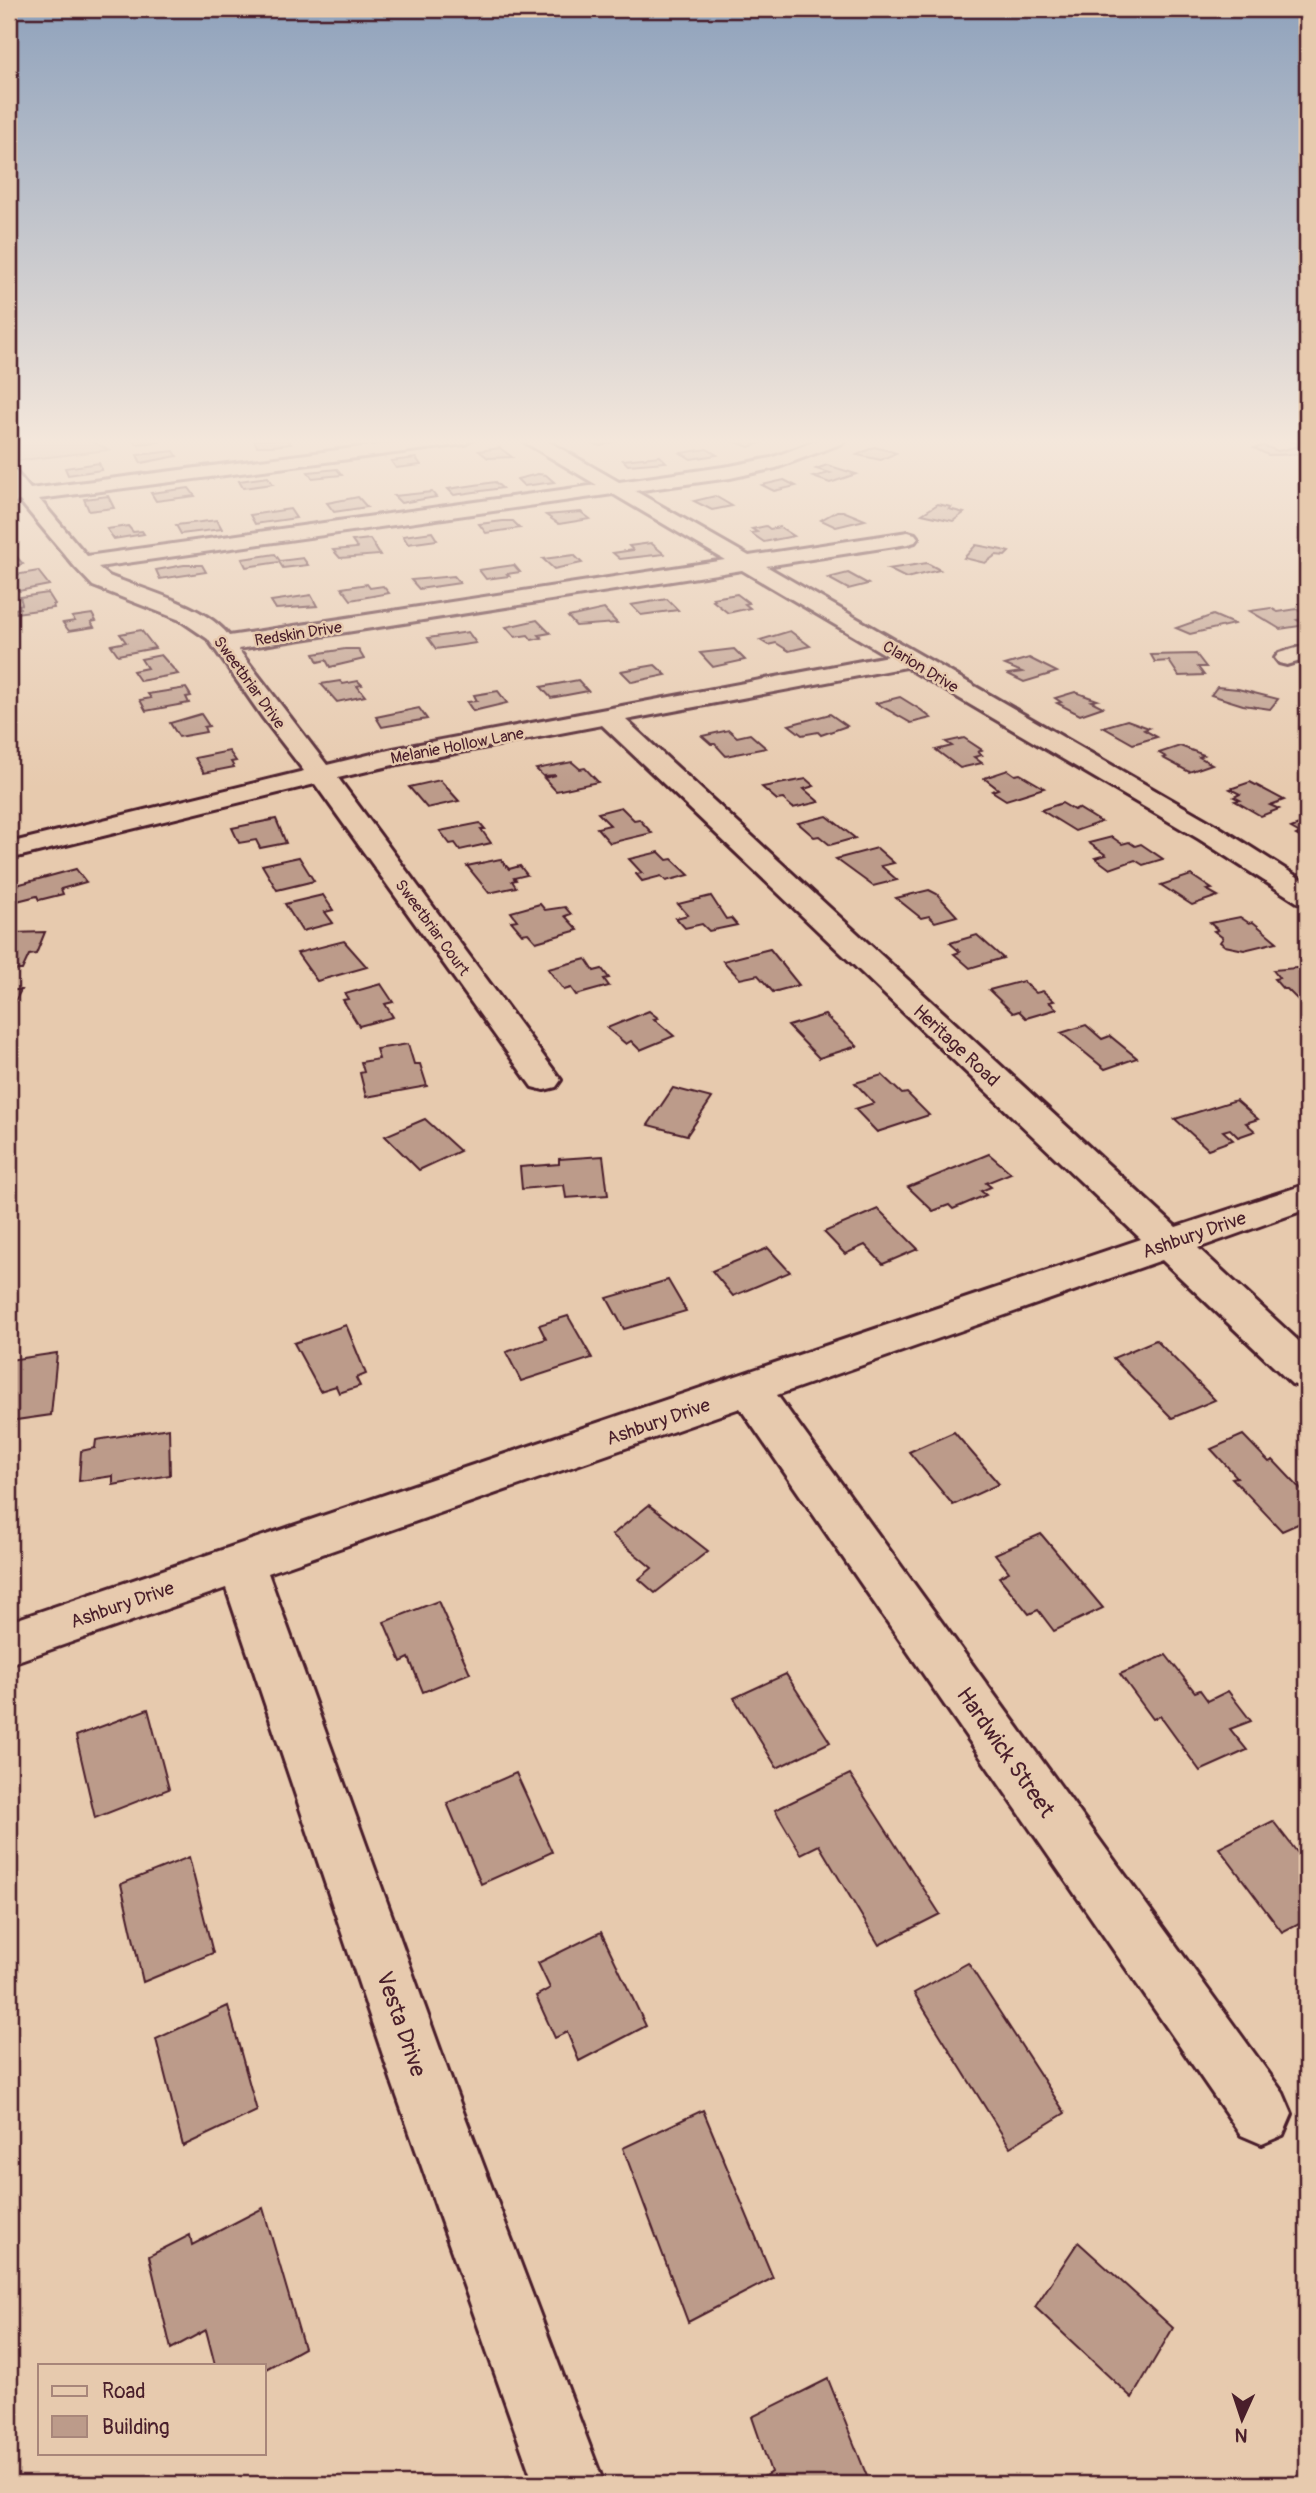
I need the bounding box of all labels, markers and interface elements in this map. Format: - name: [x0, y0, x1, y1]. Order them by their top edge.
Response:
- street label: Redskin Drive: [253, 617, 343, 651]
- street label: Sweetbriar Drive: [209, 632, 290, 733]
- street label: Clarion Drive: [879, 636, 962, 697]
- street label: Melanie Hollow Lane: [389, 723, 526, 769]
- street label: Sweetbriar Court: [391, 876, 474, 980]
- street label: Heritage Road: [908, 1000, 1005, 1092]
- street label: Ashbury Drive: [1139, 1206, 1250, 1264]
- street label: Ashbury Drive: [603, 1393, 714, 1451]
- street label: Ashbury Drive: [67, 1576, 178, 1634]
- street label: Hardwick Street: [950, 1681, 1062, 1824]
- street label: Vesta Drive: [370, 1968, 433, 2081]
- legend: [38, 2364, 266, 2454]
- text: Road: [102, 2378, 146, 2405]
- north arrow: [1208, 2384, 1278, 2454]
- text: Building: [102, 2414, 169, 2441]
- text: N: [1234, 2423, 1248, 2447]

